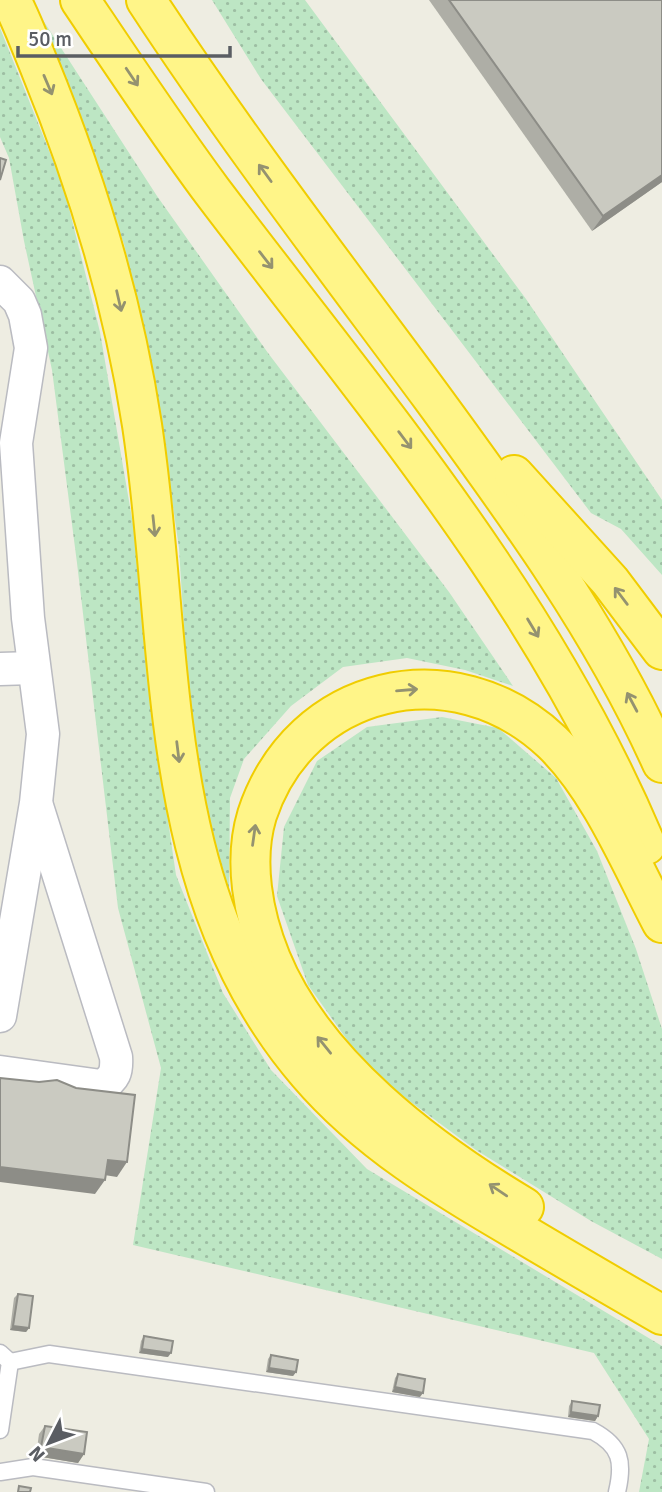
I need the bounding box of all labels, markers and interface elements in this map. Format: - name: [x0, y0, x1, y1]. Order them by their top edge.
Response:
- scale bar: [18, 14, 229, 58]
- text: 50 m: [28, 26, 72, 52]
- one-way arrow: [124, 67, 139, 86]
- one-way arrow: [42, 74, 55, 96]
- one-way arrow: [258, 164, 272, 183]
- one-way arrow: [258, 251, 273, 269]
- one-way arrow: [112, 289, 126, 312]
- one-way arrow: [398, 430, 413, 449]
- one-way arrow: [148, 514, 161, 536]
- one-way arrow: [613, 587, 628, 605]
- one-way arrow: [526, 618, 540, 638]
- one-way arrow: [395, 683, 418, 696]
- one-way arrow: [625, 692, 638, 713]
- one-way arrow: [171, 740, 184, 763]
- one-way arrow: [247, 824, 260, 847]
- one-way arrow: [316, 1036, 331, 1054]
- one-way arrow: [489, 1182, 508, 1197]
- north arrow: [14, 1408, 84, 1478]
- text: N: [24, 1441, 50, 1467]

